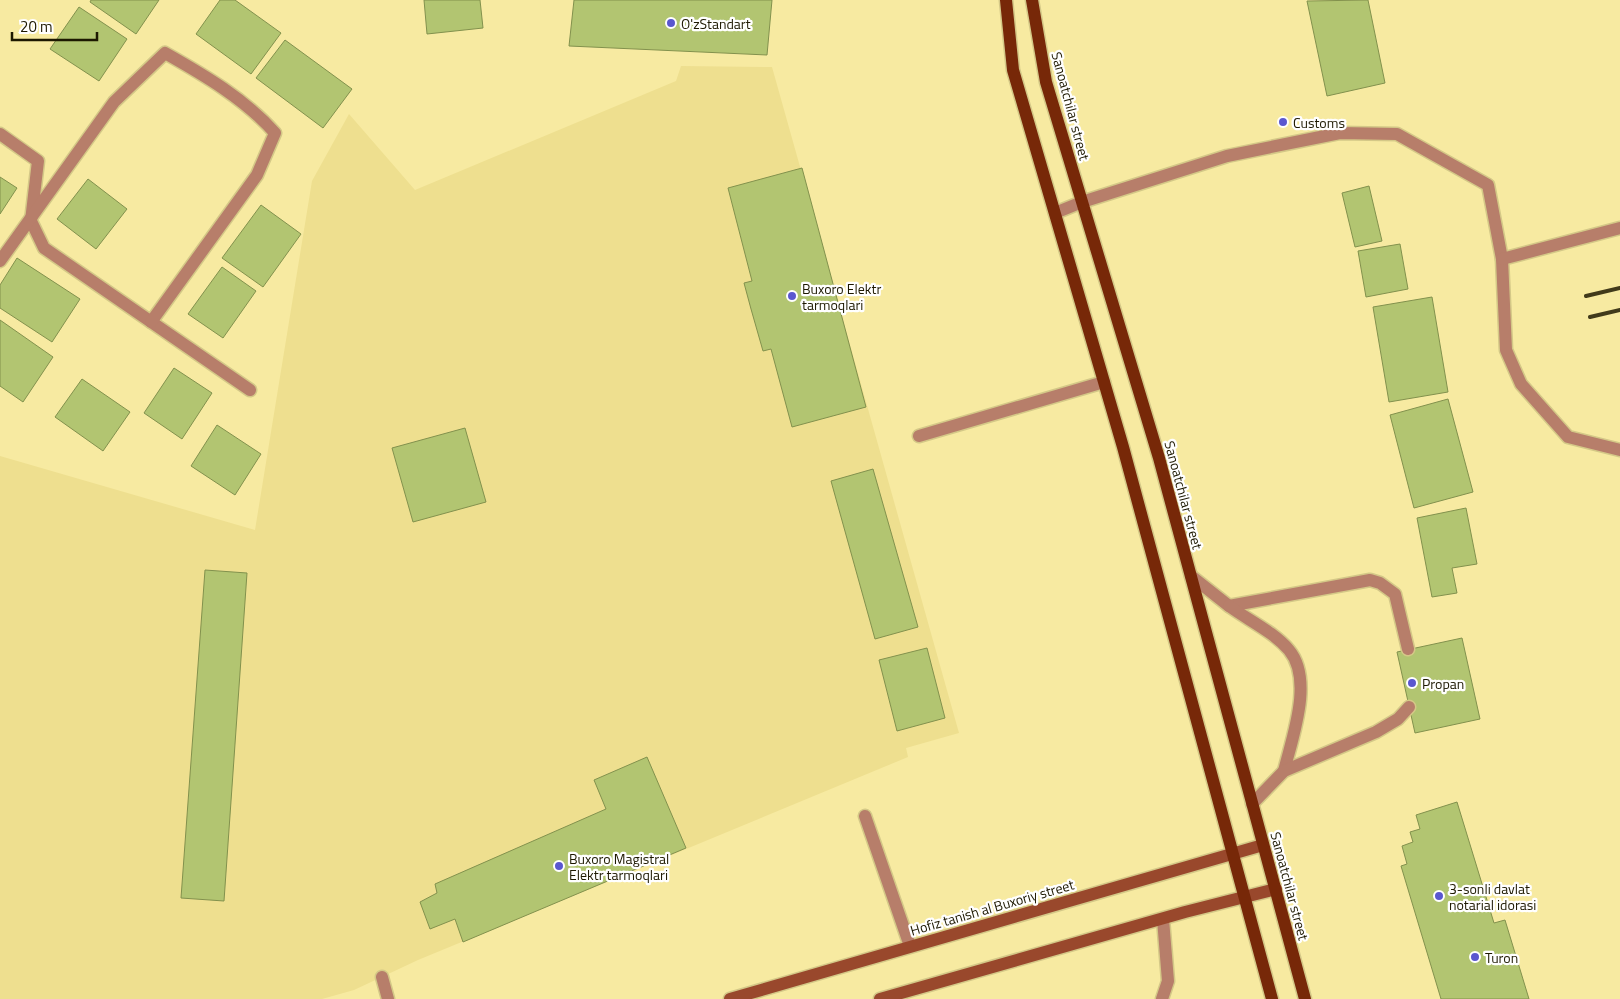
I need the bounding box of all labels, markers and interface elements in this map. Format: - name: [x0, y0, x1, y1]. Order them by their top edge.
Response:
- scale bar: [12, 10, 98, 42]
- place label: O'zStandart: [681, 13, 751, 34]
- text: 20 m: [20, 15, 53, 38]
- marker: O'zStandart: [665, 17, 677, 29]
- street label: Sanoatchilar street: [1046, 49, 1096, 163]
- place label: Customs: [1293, 112, 1345, 133]
- marker: Customs: [1277, 116, 1289, 128]
- place label: Buxoro Elektr tarmoqlari: [802, 278, 881, 315]
- marker: Buxoro Elektr tarmoqlari: [786, 290, 798, 302]
- street label: Sanoatchilar street: [1159, 438, 1209, 552]
- place label: Propan: [1422, 673, 1464, 694]
- marker: Propan: [1406, 677, 1418, 689]
- street label: Sanoatchilar street: [1265, 829, 1315, 943]
- place label: Buxoro Magistral Elektr tarmoqlari: [569, 848, 669, 885]
- marker: Buxoro Magistral Elektr tarmoqlari: [553, 860, 565, 872]
- street label: Hofiz tanish al Buxoriy street: [908, 874, 1076, 940]
- place label: 3-sonli davlat notarial idorasi: [1449, 878, 1536, 915]
- marker: 3-sonli davlat notarial idorasi: [1433, 890, 1445, 902]
- place label: Turon: [1485, 947, 1518, 968]
- marker: Turon: [1469, 951, 1481, 963]

